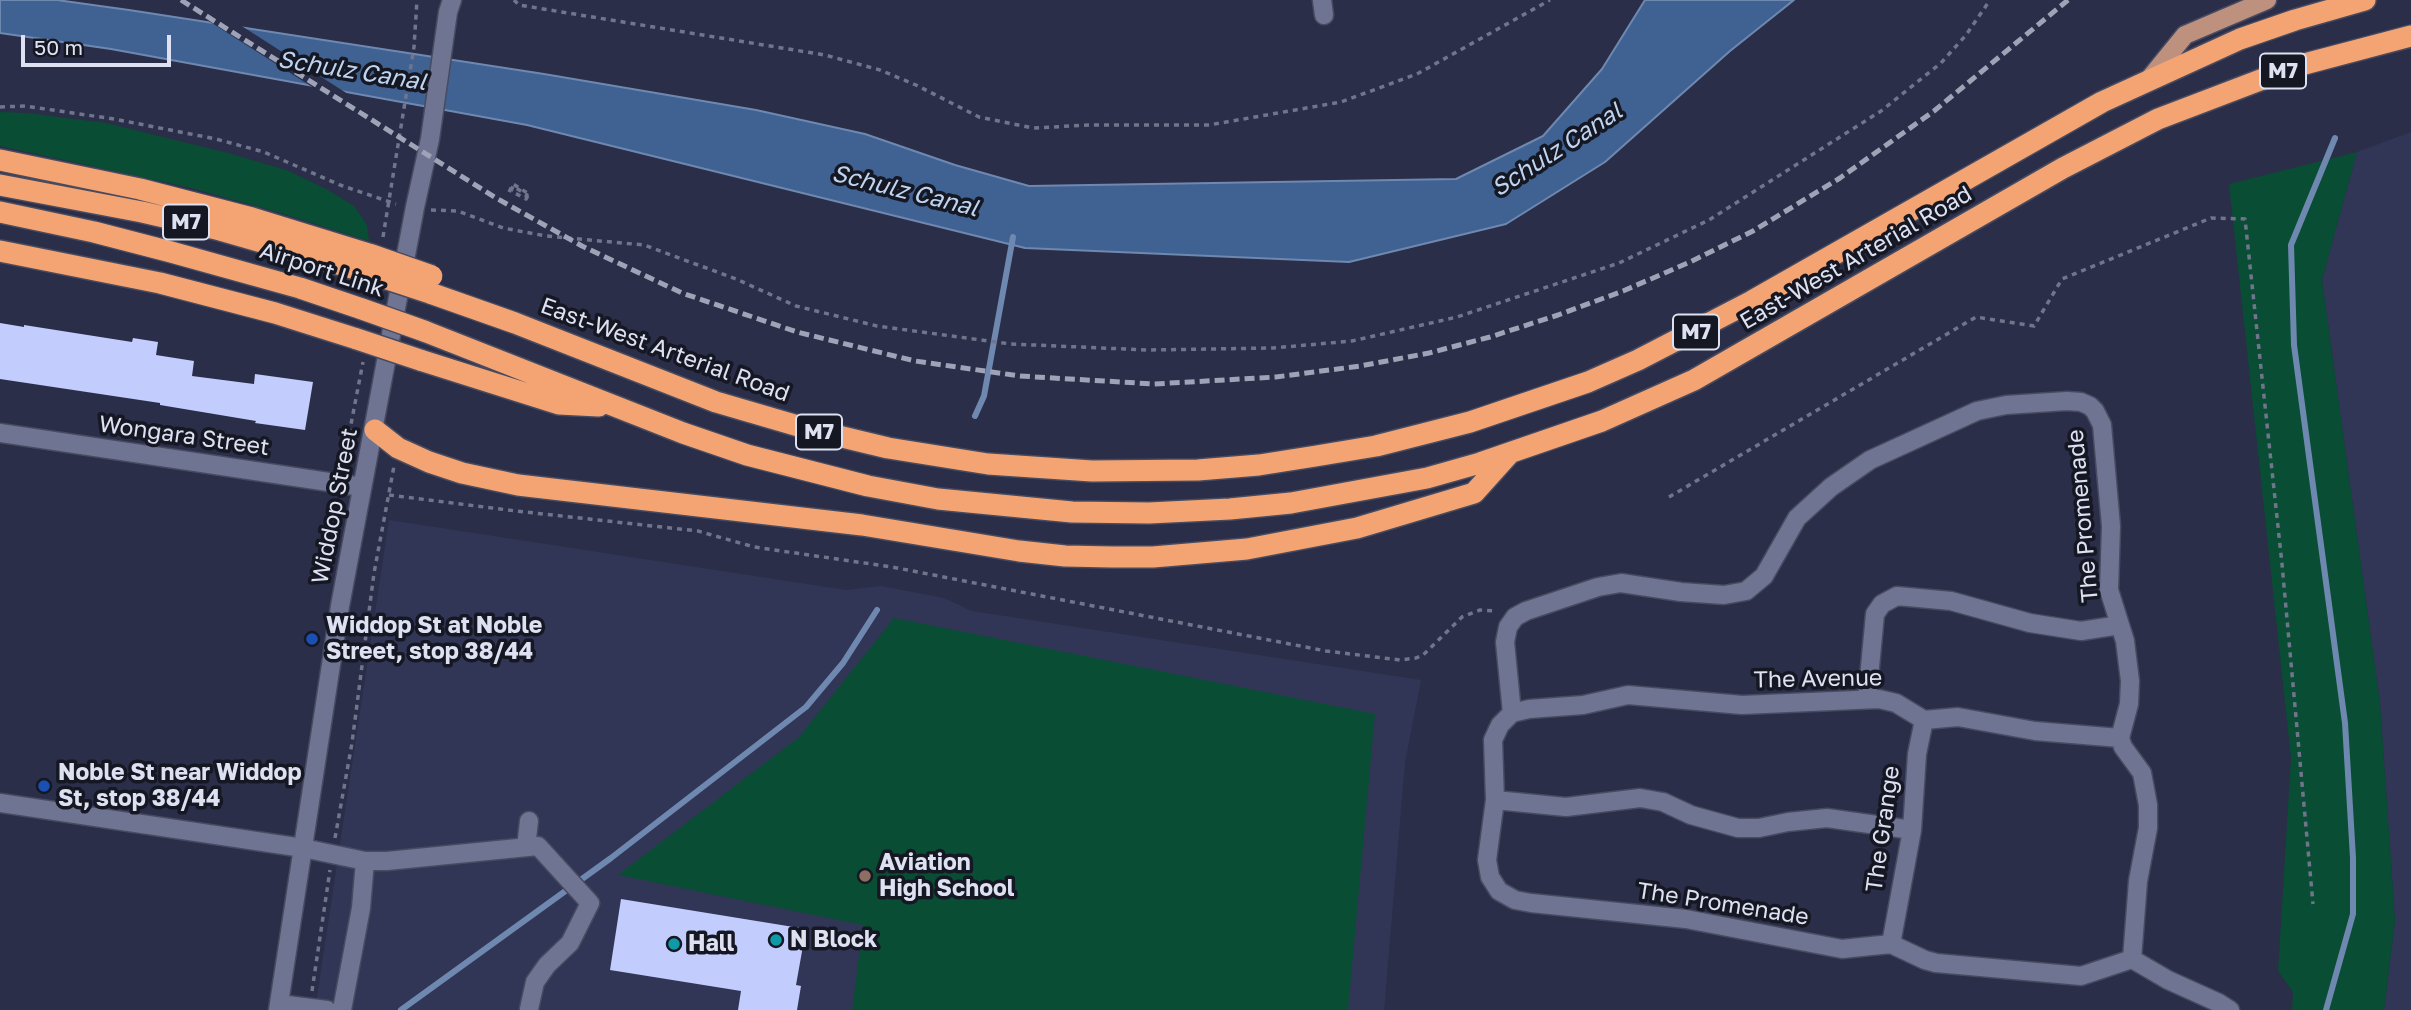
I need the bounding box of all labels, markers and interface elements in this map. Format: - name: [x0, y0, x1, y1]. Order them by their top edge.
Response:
- scale bar: [24, 21, 175, 65]
- text: 50 m: [34, 34, 83, 60]
- water label: Schulz Canal: [276, 45, 428, 97]
- road number: M7: [2260, 54, 2306, 88]
- water label: Schulz Canal: [1486, 97, 1628, 203]
- water label: Schulz Canal: [829, 159, 981, 223]
- street label: East-West Arterial Road: [1735, 180, 1977, 336]
- road number: M7: [163, 204, 209, 240]
- street label: Airport Link: [256, 237, 388, 303]
- street label: East-West Arterial Road: [537, 292, 793, 408]
- road number: M7: [1673, 314, 1719, 350]
- street label: Wongara Street: [97, 410, 271, 462]
- road number: M7: [796, 414, 842, 450]
- street label: Widdop Street: [306, 426, 364, 586]
- street label: The Promenade: [2062, 428, 2104, 604]
- place label: Widdop St at Noble Street, stop 38/44: [326, 612, 542, 666]
- marker: Widdop St at Noble Street, stop 38/44: [304, 631, 320, 647]
- street label: The Avenue: [1753, 664, 1883, 694]
- place label: Noble St near Widdop St, stop 38/44: [58, 759, 302, 813]
- street label: The Grange: [1860, 764, 1906, 894]
- marker: Noble St near Widdop St, stop 38/44: [36, 778, 52, 794]
- place label: Aviation High School: [879, 849, 1014, 903]
- marker: Aviation High School: [857, 868, 873, 884]
- street label: The Promenade: [1635, 877, 1811, 931]
- place label: N Block: [790, 926, 877, 954]
- place label: Hall: [688, 930, 734, 958]
- marker: N Block: [768, 932, 784, 948]
- marker: Hall: [666, 936, 682, 952]

